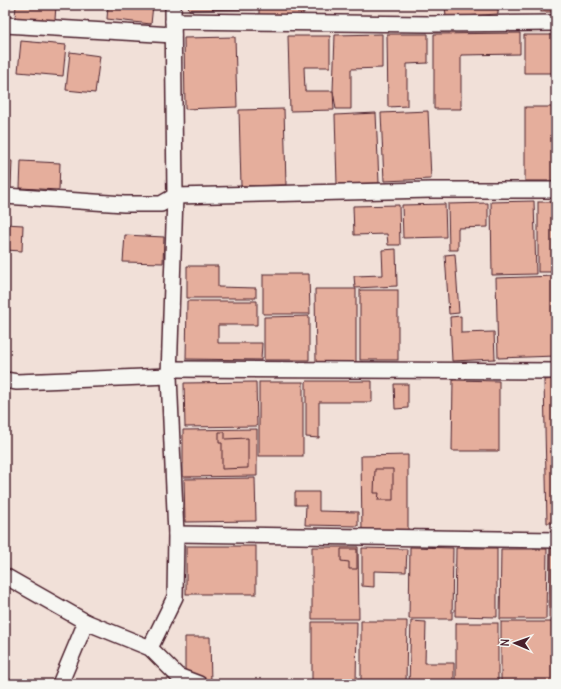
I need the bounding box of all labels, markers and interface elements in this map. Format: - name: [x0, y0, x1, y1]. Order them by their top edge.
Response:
- north arrow: [495, 623, 535, 663]
- text: N: [498, 639, 512, 647]

